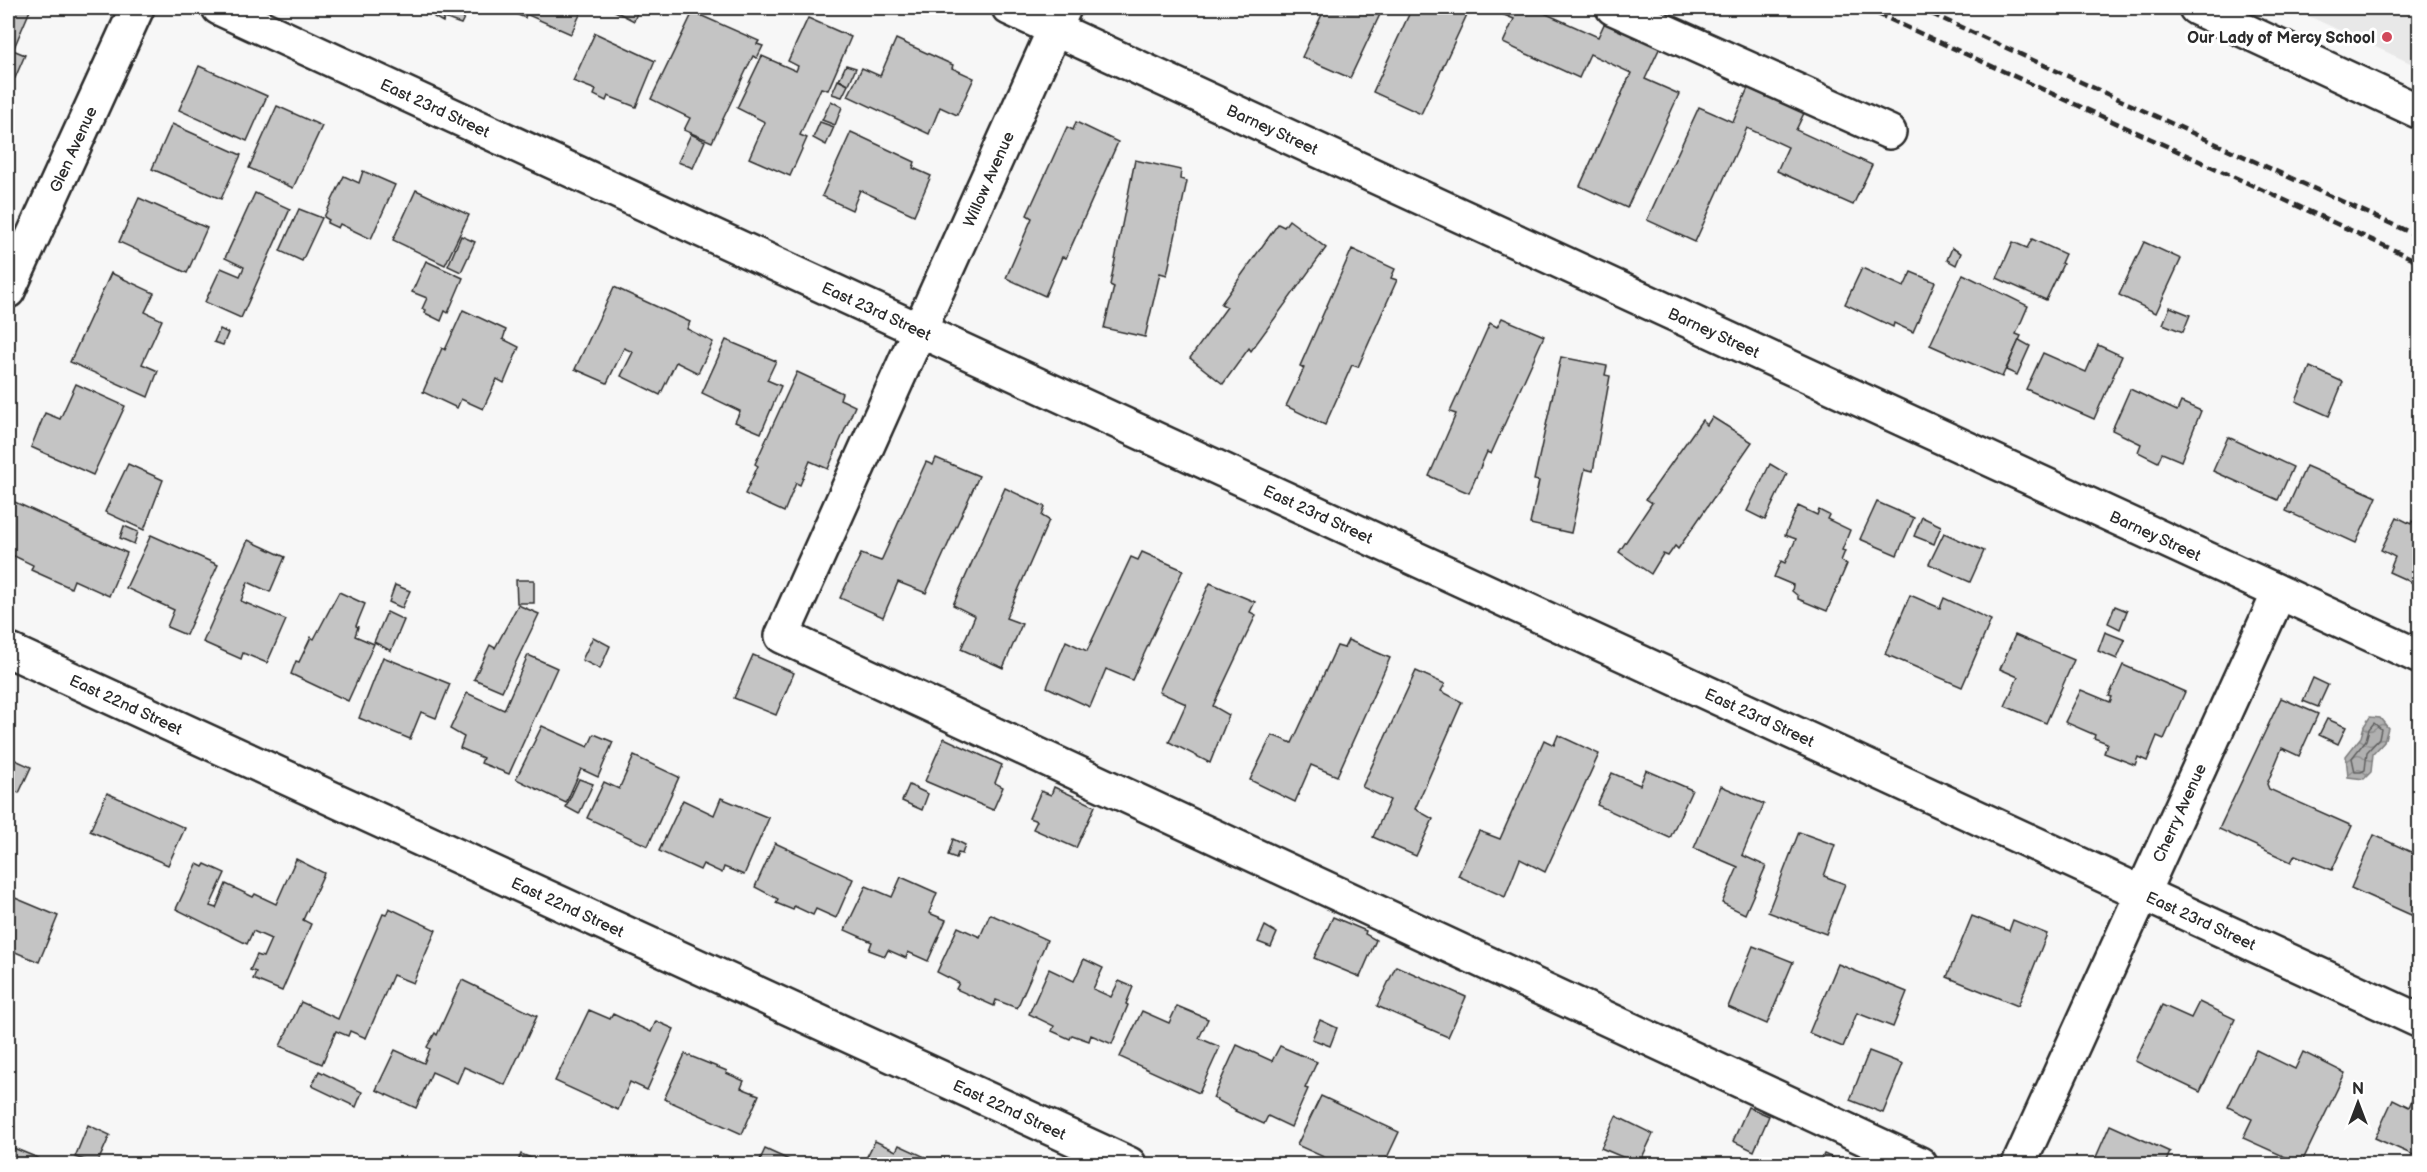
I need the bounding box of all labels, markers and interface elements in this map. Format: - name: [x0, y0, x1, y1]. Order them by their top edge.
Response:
- place label: Our Lady of Mercy School: [2187, 29, 2375, 48]
- marker: Our Lady of Mercy School: [2380, 30, 2394, 44]
- street label: East 23rd Street: [377, 75, 492, 142]
- street label: Barney Street: [1223, 101, 1321, 160]
- street label: Glen Avenue: [46, 103, 102, 196]
- street label: Willow Avenue: [960, 129, 1019, 230]
- street label: East 23rd Street: [818, 279, 934, 345]
- street label: Barney Street: [1665, 304, 1762, 363]
- street label: East 23rd Street: [1260, 482, 1375, 549]
- street label: Barney Street: [2106, 508, 2204, 566]
- street label: East 22nd Street: [66, 672, 185, 740]
- street label: East 23rd Street: [1701, 685, 1817, 752]
- street label: Cherry Avenue: [2150, 761, 2211, 866]
- street label: East 22nd Street: [508, 874, 627, 942]
- street label: East 23rd Street: [2143, 888, 2258, 955]
- north arrow: [2328, 1073, 2388, 1133]
- street label: East 22nd Street: [950, 1077, 1069, 1145]
- text: N: [2352, 1080, 2364, 1099]

